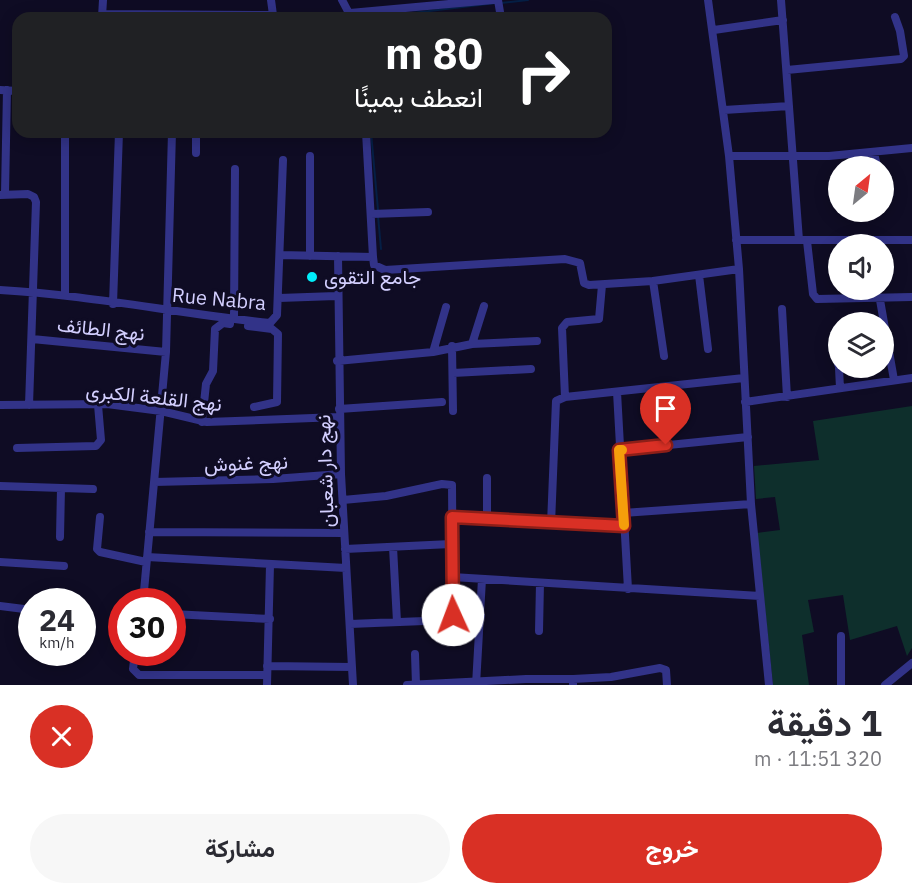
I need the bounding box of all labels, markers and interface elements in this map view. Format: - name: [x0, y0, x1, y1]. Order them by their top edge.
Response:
- text: 80 m: [385, 26, 483, 81]
- icon: right: [504, 36, 582, 114]
- text: انعطف يمينًا: [354, 79, 483, 114]
- north arrow: [828, 156, 894, 222]
- map controls: [828, 156, 894, 378]
- button: sound: [828, 234, 894, 300]
- place label: جامع التقوى: [324, 263, 421, 291]
- marker: جامع التقوى: [305, 270, 319, 284]
- street label: Rue Nabra: [171, 281, 267, 316]
- street label: نهج الطائف: [56, 310, 146, 348]
- button: layers: [828, 312, 894, 378]
- street label: نهج القلعة الكبرى: [85, 376, 223, 418]
- pin: [640, 383, 691, 445]
- icon: arrive: [649, 392, 682, 425]
- street label: نهج دار شعبان: [309, 414, 341, 528]
- street label: نهج غنوش: [204, 448, 288, 478]
- position arrow: [421, 583, 485, 647]
- speed limit sign: 30: [108, 588, 186, 666]
- text: 24: [39, 600, 75, 639]
- text: km/h: [39, 633, 75, 652]
- text: 1 دقيقة: [767, 699, 882, 746]
- button: close: [30, 705, 93, 768]
- text: 320 m · 11:51: [754, 745, 882, 772]
- button: مشاركة: [30, 814, 450, 883]
- button: خروج: [462, 814, 882, 883]

